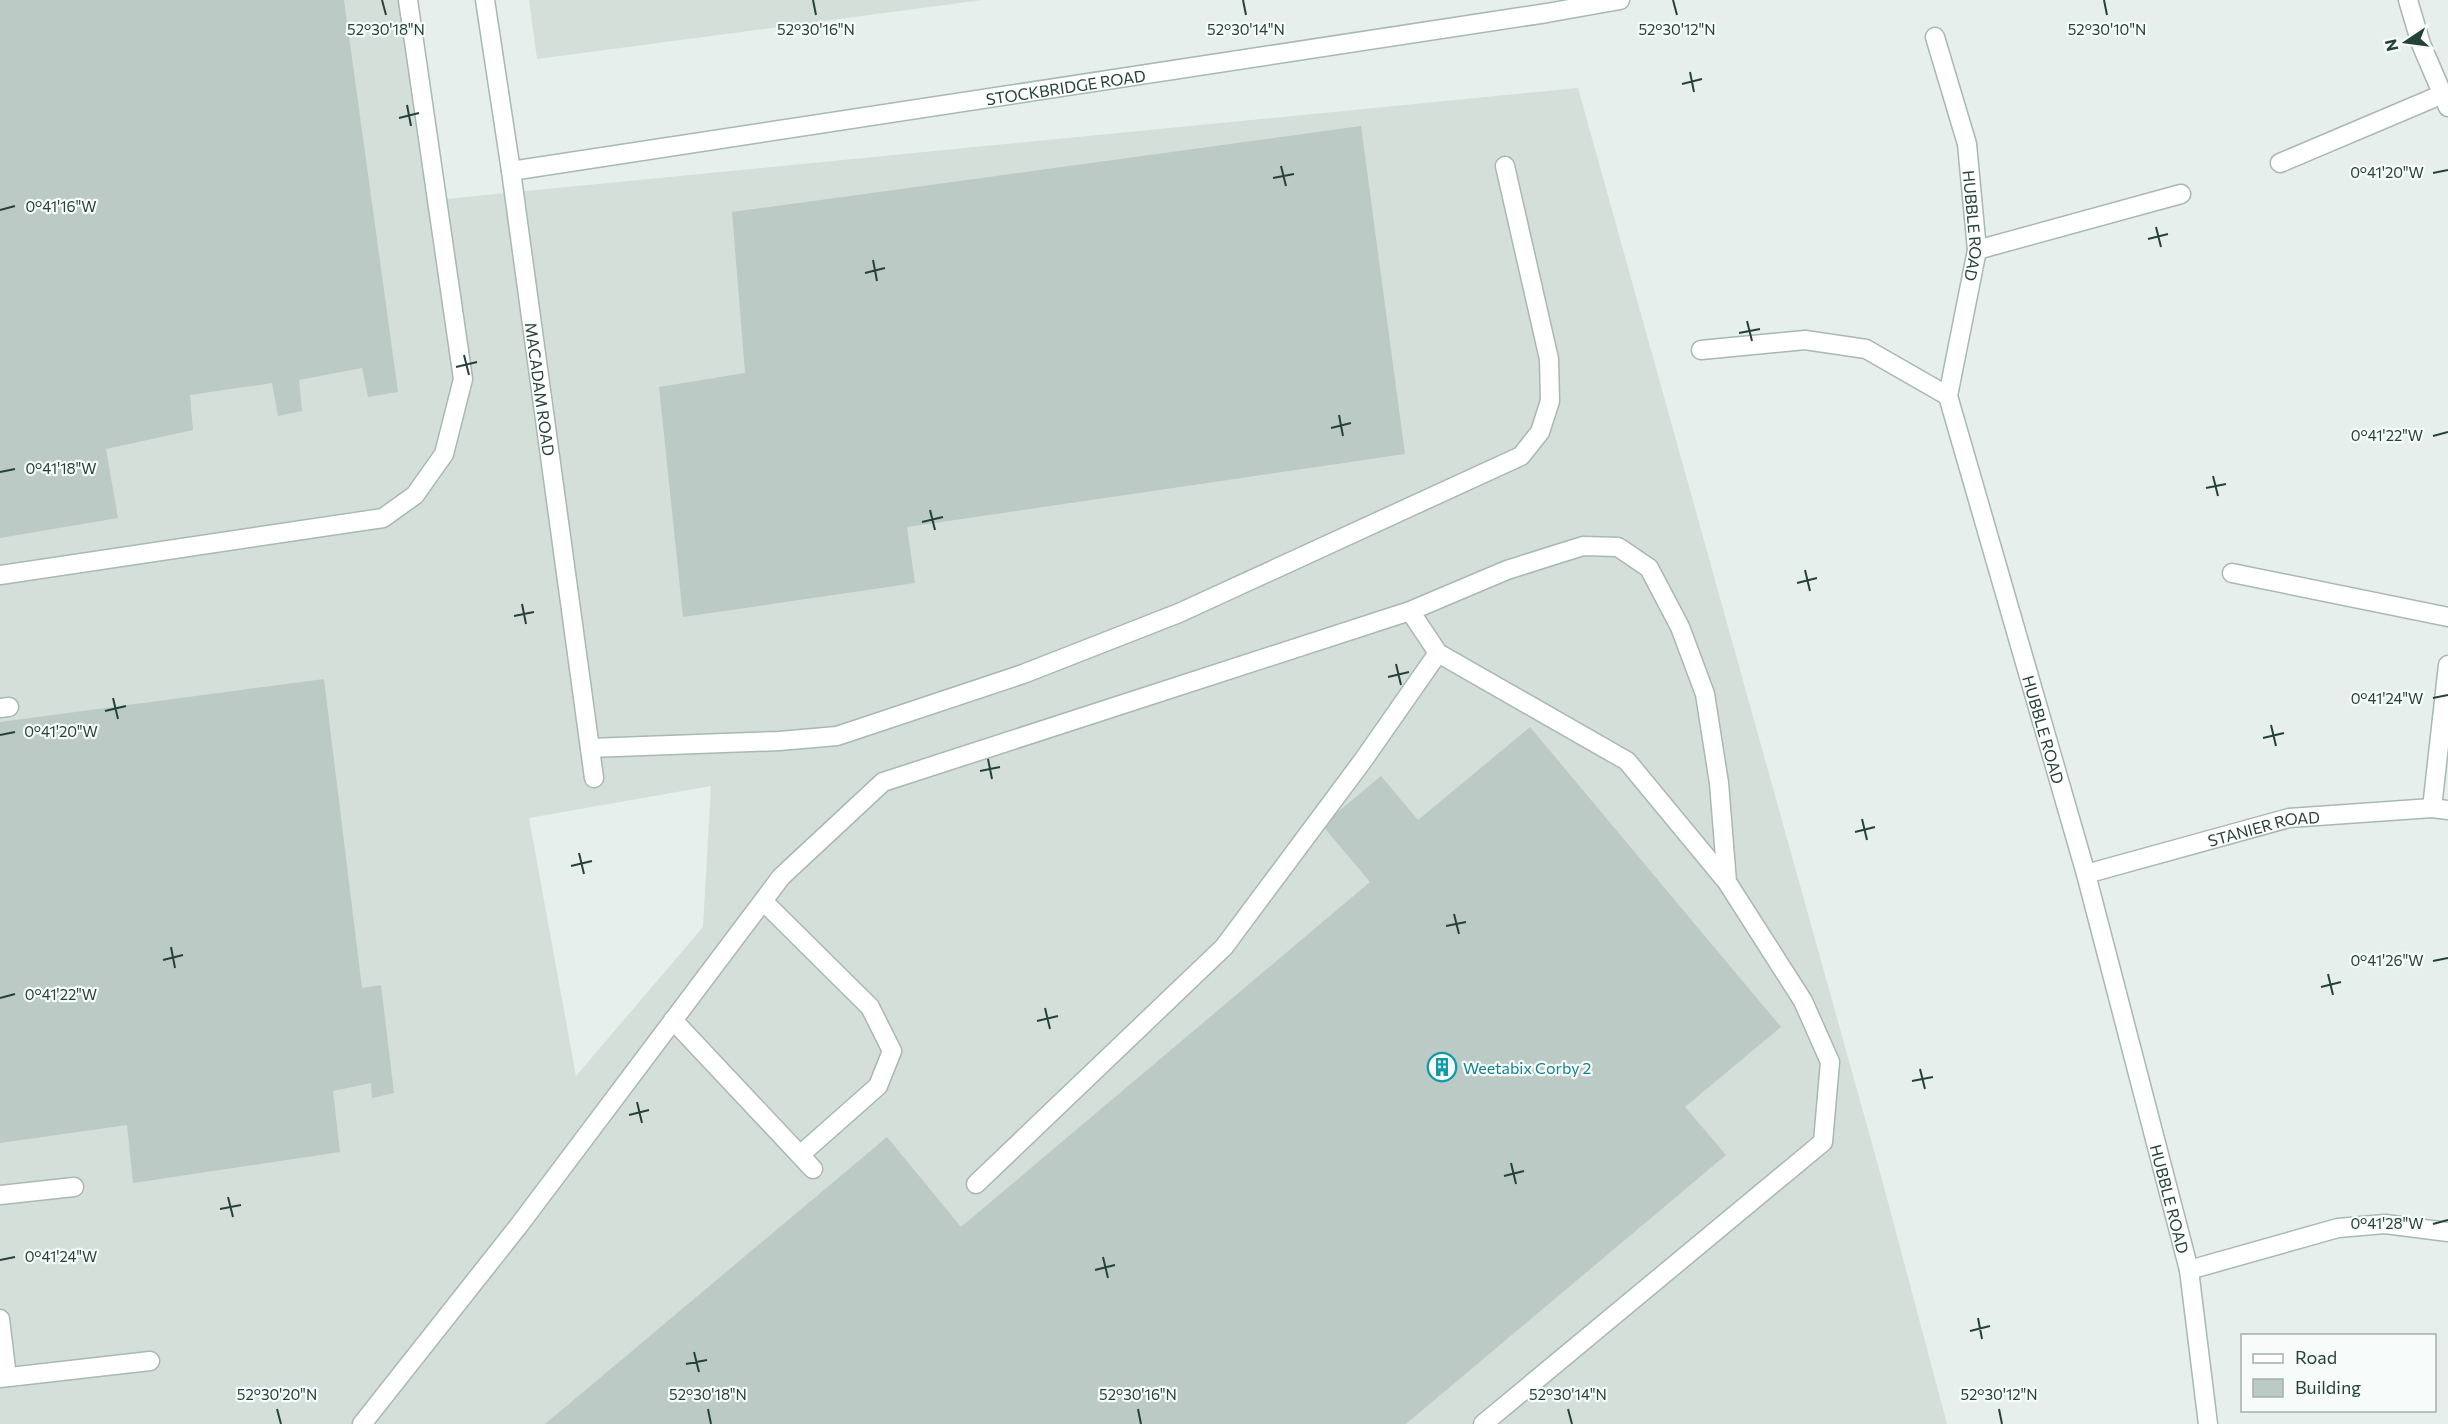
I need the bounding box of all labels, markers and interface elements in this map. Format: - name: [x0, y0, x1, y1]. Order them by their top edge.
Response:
- north arrow: [2376, 12, 2436, 72]
- text: 52°30'18"N: [347, 20, 425, 38]
- text: 52°30'16"N: [777, 20, 855, 38]
- text: 52°30'14"N: [1207, 20, 1285, 38]
- text: 52°30'12"N: [1638, 20, 1716, 38]
- text: 52°30'10"N: [2068, 20, 2146, 38]
- text: N: [2380, 38, 2402, 53]
- street label: STOCKBRIDGE ROAD: [984, 65, 1147, 108]
- text: 0°41'20"W: [2350, 163, 2424, 181]
- street label: HUBBLE ROAD: [1960, 169, 1987, 283]
- text: 0°41'16"W: [25, 197, 97, 215]
- street label: MACADAM ROAD: [522, 321, 559, 457]
- text: 0°41'22"W: [2351, 426, 2423, 444]
- text: 0°41'18"W: [25, 459, 97, 477]
- street label: HUBBLE ROAD: [2020, 673, 2069, 786]
- text: 0°41'24"W: [2351, 689, 2423, 707]
- text: 0°41'20"W: [24, 722, 98, 740]
- street label: STANIER ROAD: [2205, 806, 2320, 850]
- text: 0°41'26"W: [2350, 951, 2424, 969]
- text: 0°41'22"W: [25, 985, 97, 1003]
- building icon: Weetabix Corby 2: [1426, 1051, 1458, 1083]
- place label: Weetabix Corby 2: [1463, 1058, 1592, 1077]
- street label: HUBBLE ROAD: [2147, 1142, 2194, 1255]
- text: 0°41'28"W: [2350, 1214, 2424, 1232]
- text: 0°41'24"W: [25, 1247, 97, 1265]
- legend: [2241, 1334, 2436, 1412]
- text: Road: [2295, 1346, 2337, 1368]
- text: Building: [2295, 1376, 2361, 1398]
- text: 52°30'20"N: [237, 1385, 317, 1403]
- text: 52°30'18"N: [669, 1385, 747, 1403]
- text: 52°30'16"N: [1099, 1385, 1177, 1403]
- text: 52°30'14"N: [1529, 1385, 1607, 1403]
- text: 52°30'12"N: [1960, 1385, 2038, 1403]

